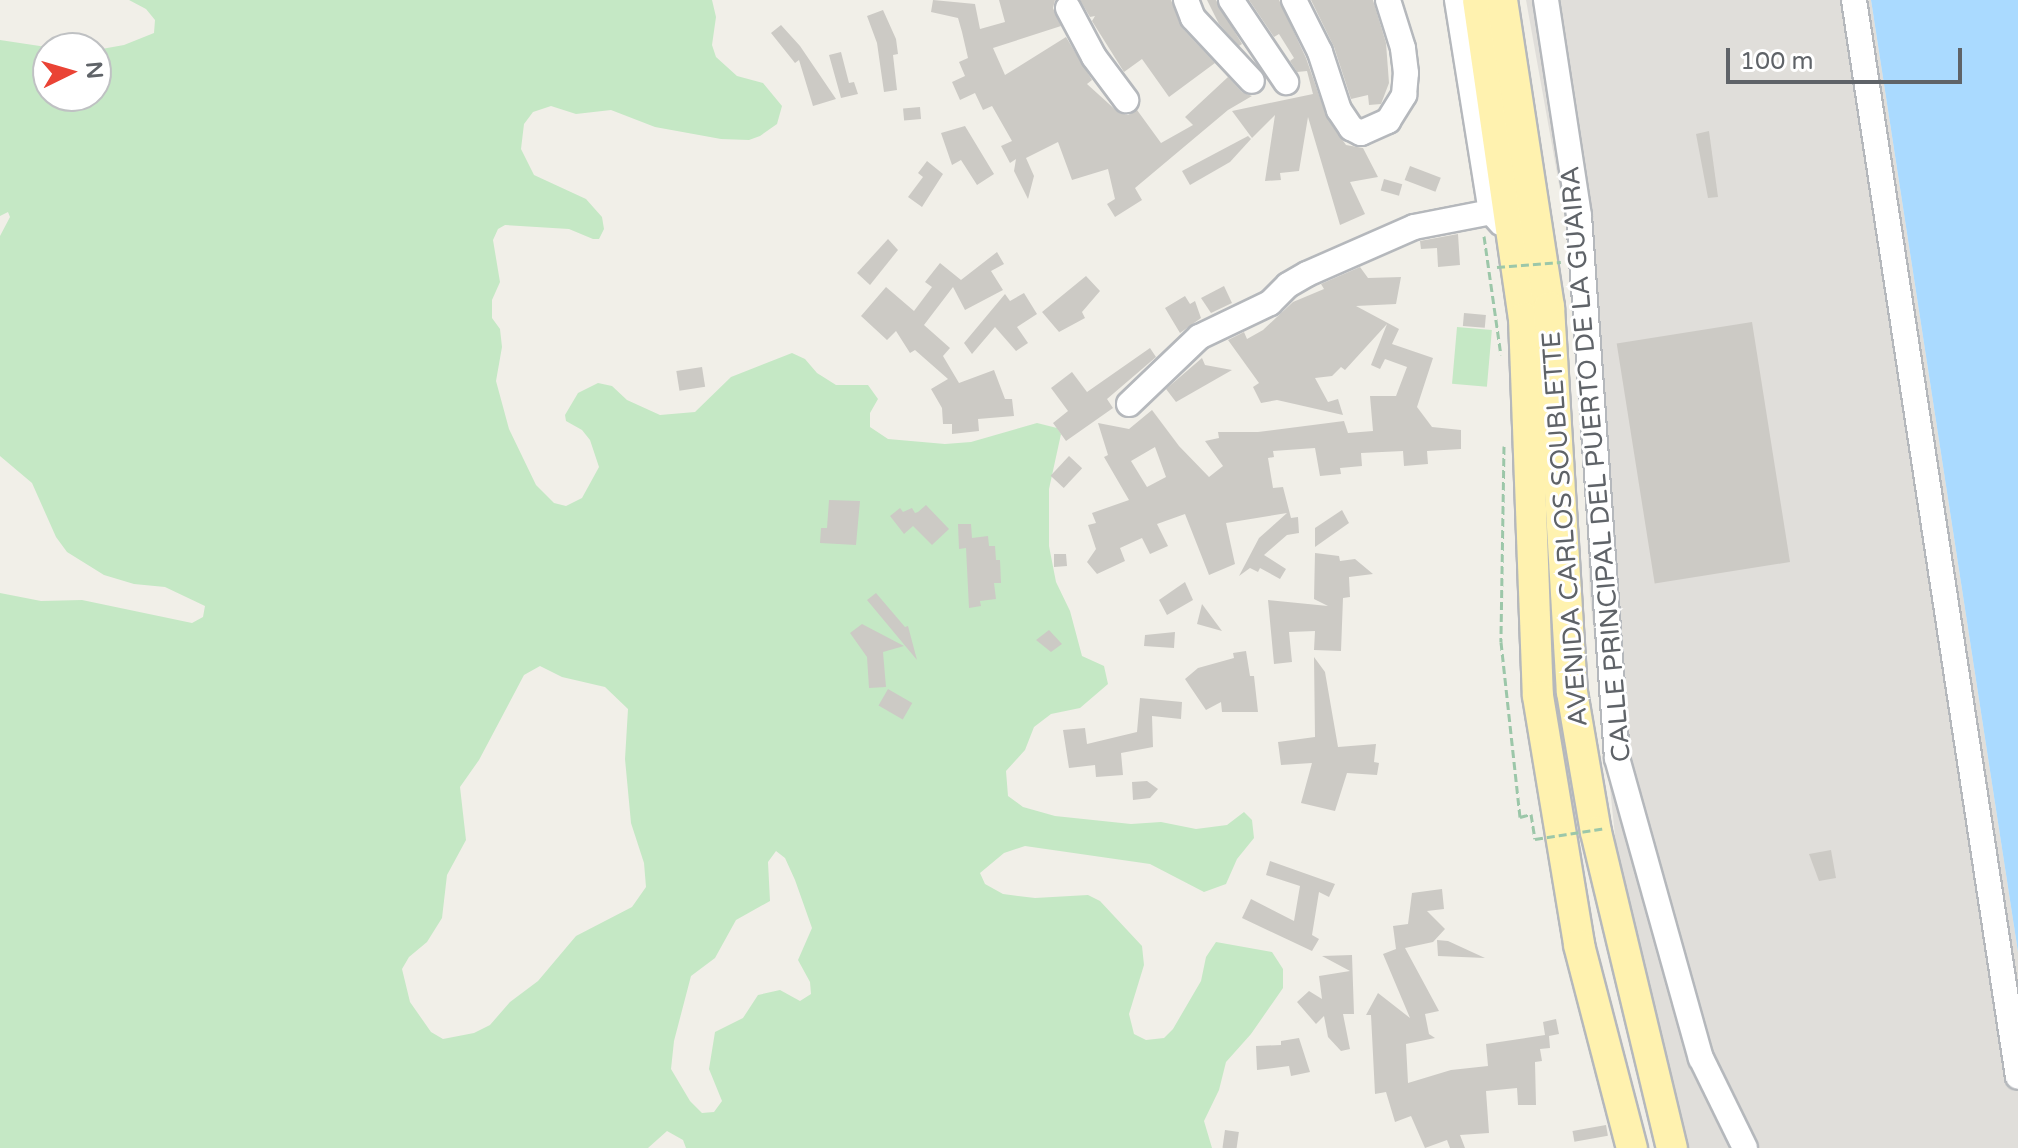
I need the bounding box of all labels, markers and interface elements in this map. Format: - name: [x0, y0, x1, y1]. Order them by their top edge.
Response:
- north arrow: [32, 32, 112, 112]
- scale bar: [1730, 32, 1966, 82]
- text: 100 m: [1740, 47, 1814, 76]
- text: N: [80, 60, 108, 80]
- street label: CALLE PRINCIPAL DEL PUERTO DE LA GUAIRA: [1554, 165, 1638, 763]
- street label: AVENIDA CARLOS SOUBLETTE: [1536, 330, 1594, 728]

